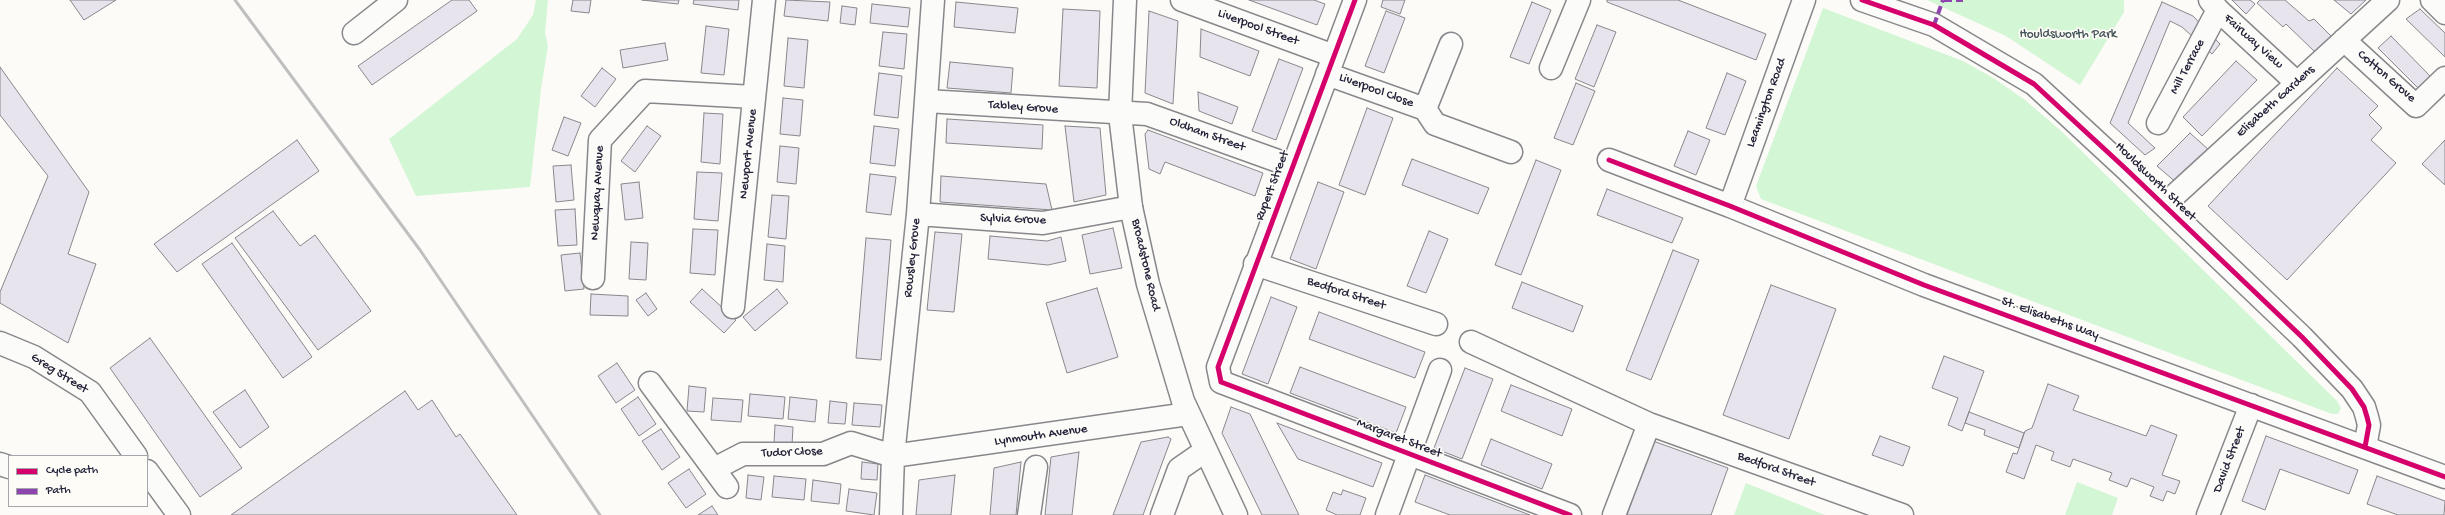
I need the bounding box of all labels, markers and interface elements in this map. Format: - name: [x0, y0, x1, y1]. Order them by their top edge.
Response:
- street label: Liverpool Street: [1215, 6, 1301, 50]
- street label: Fairway View: [2220, 11, 2286, 73]
- park label: Houldsworth Park: [2019, 27, 2117, 43]
- street label: Mill Terrace: [2167, 37, 2209, 97]
- street label: Cotton Grove: [2354, 47, 2418, 107]
- street label: Leamington Road: [1744, 56, 1790, 150]
- street label: Elisabeth Gardens: [2234, 63, 2318, 141]
- street label: Liverpool Close: [1336, 70, 1416, 112]
- street label: Tabley Grove: [987, 98, 1059, 118]
- street label: Newport Avenue: [737, 108, 761, 200]
- street label: Oldham Street: [1167, 114, 1247, 156]
- street label: Houldsworth Street: [2111, 139, 2199, 225]
- street label: Newquay Avenue: [588, 145, 608, 241]
- street label: Rupert Street: [1253, 149, 1293, 223]
- street label: Sylvia Grove: [980, 211, 1046, 229]
- street label: Broadstone Road: [1127, 217, 1163, 313]
- street label: Rowsley Grove: [901, 218, 925, 298]
- street label: Bedford Street: [1305, 274, 1387, 314]
- street label: St. Elisabeths Way: [1999, 294, 2101, 344]
- street label: Greg Street: [27, 350, 91, 398]
- street label: Margaret Street: [1354, 416, 1444, 462]
- street label: Lynmouth Avenue: [993, 422, 1089, 450]
- street label: David Street: [2210, 425, 2250, 495]
- street label: Tudor Close: [761, 444, 823, 462]
- street label: Bedford Street: [1735, 449, 1817, 491]
- legend: [8, 455, 148, 507]
- text: Cycle path: [46, 464, 98, 478]
- text: Path: [46, 484, 71, 498]

